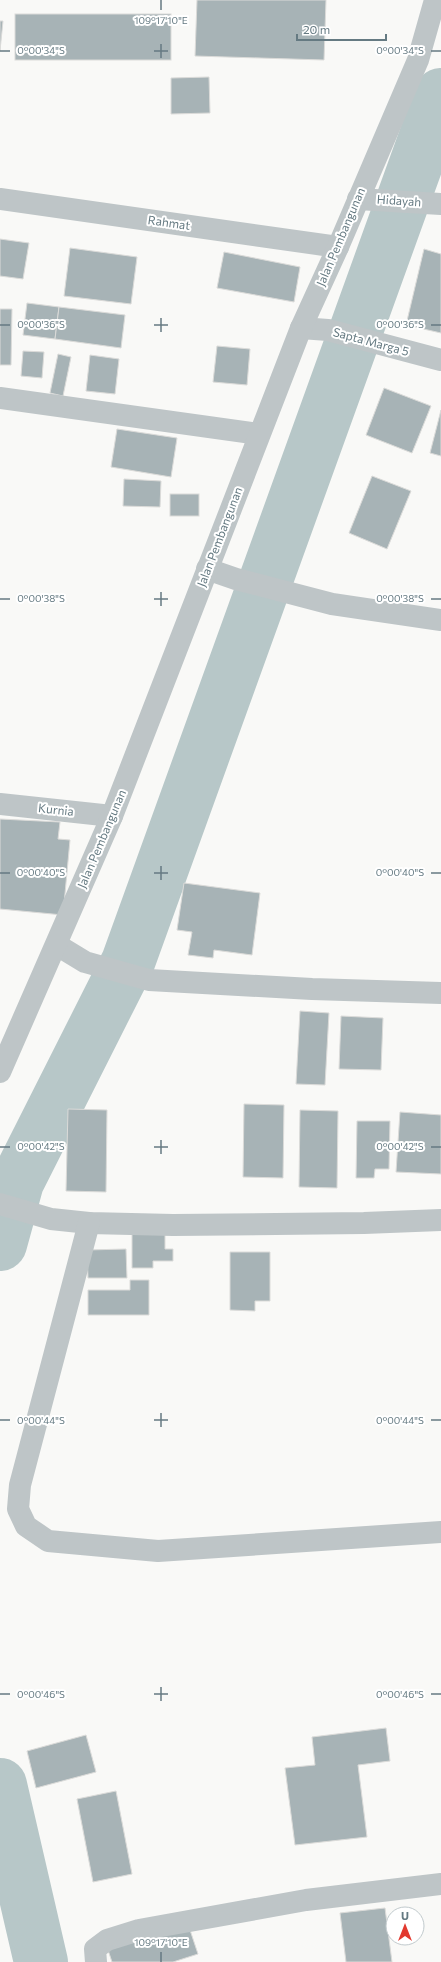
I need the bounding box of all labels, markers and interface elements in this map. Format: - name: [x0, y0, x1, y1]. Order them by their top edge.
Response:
- text: 109°17'10"E: [134, 14, 188, 26]
- scale bar: [297, 16, 386, 42]
- text: 20 m: [303, 22, 330, 36]
- text: 0°00'34"S: [17, 44, 65, 56]
- text: 0°00'34"S: [376, 44, 424, 56]
- street label: Jalan Pembangunan: [313, 185, 368, 288]
- street label: Hidayah: [376, 191, 422, 209]
- street label: Rahmat: [147, 212, 191, 232]
- text: 0°00'36"S: [17, 318, 65, 330]
- text: 0°00'36"S: [376, 318, 424, 330]
- street label: Sapta Marga 5: [332, 324, 411, 358]
- street label: Jalan Pembangunan: [194, 485, 246, 589]
- text: 0°00'38"S: [17, 592, 65, 604]
- text: 0°00'38"S: [376, 592, 424, 604]
- street label: Jalan Pembangunan: [74, 787, 129, 890]
- street label: Kurnia: [38, 800, 75, 818]
- text: 0°00'40"S: [17, 866, 65, 878]
- text: 0°00'40"S: [376, 866, 424, 878]
- text: 0°00'42"S: [17, 1140, 65, 1152]
- text: 0°00'42"S: [376, 1140, 424, 1152]
- text: 0°00'44"S: [17, 1414, 65, 1426]
- text: 0°00'44"S: [376, 1414, 424, 1426]
- text: 0°00'46"S: [17, 1688, 65, 1700]
- text: 0°00'46"S: [376, 1688, 424, 1700]
- north arrow: [385, 1906, 425, 1946]
- text: U: [401, 1909, 409, 1922]
- text: 109°17'10"E: [134, 1936, 188, 1948]

